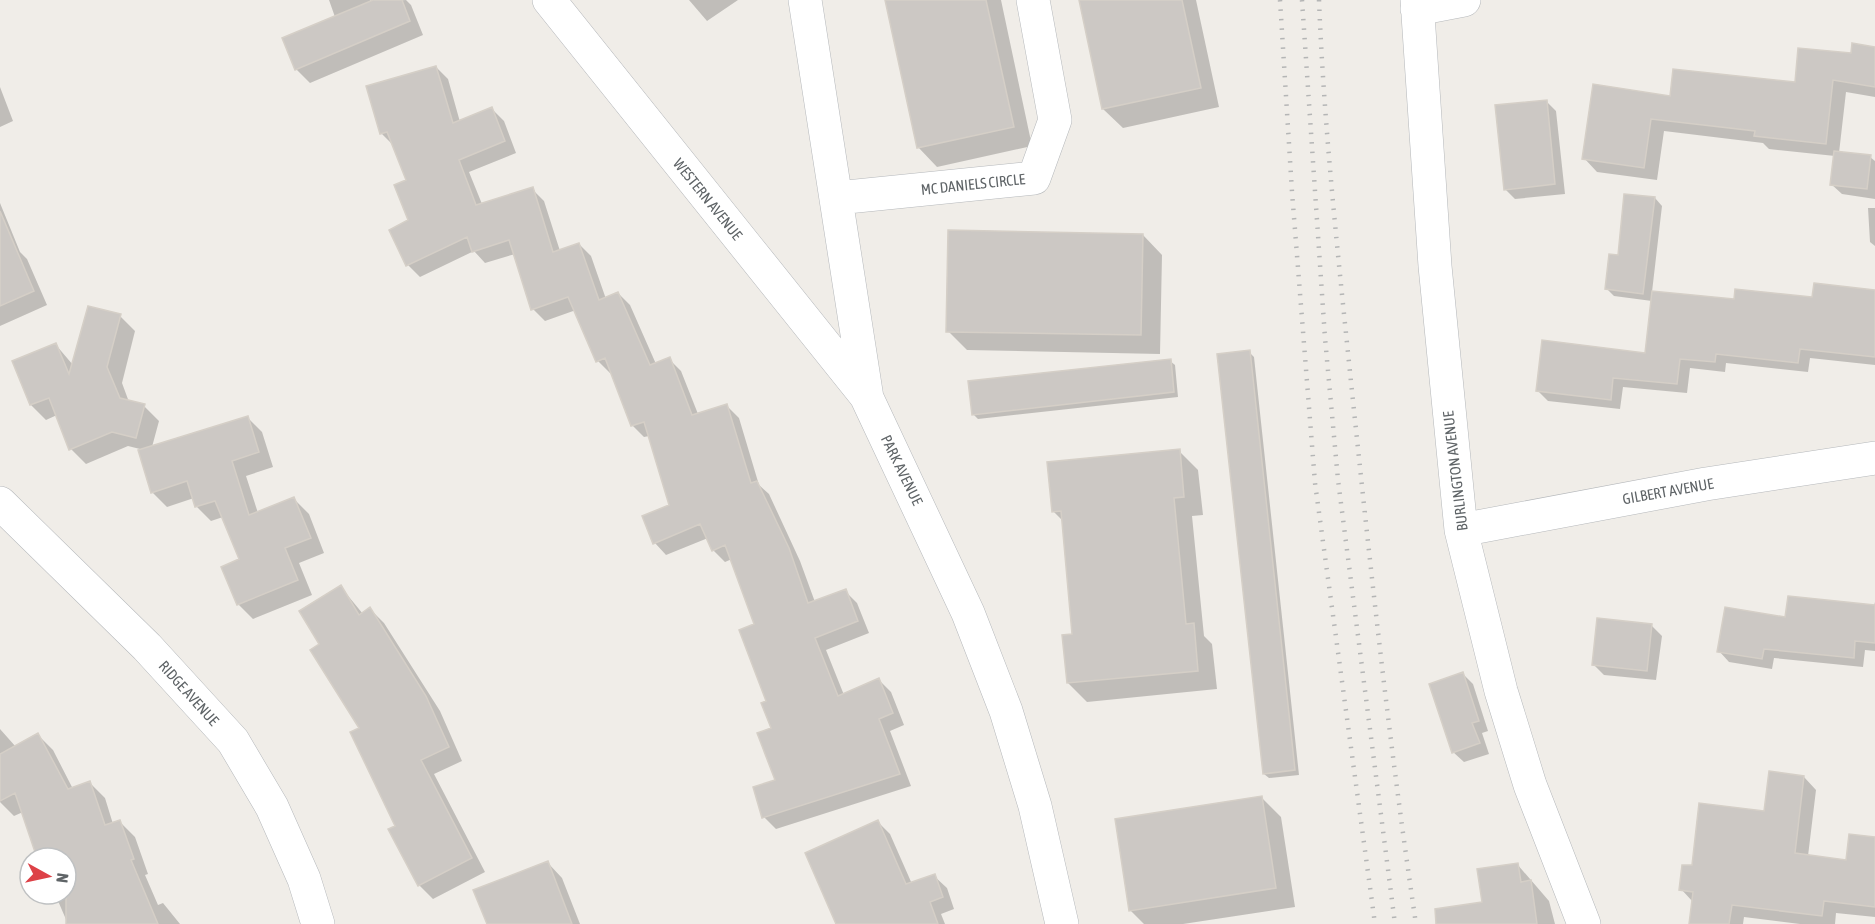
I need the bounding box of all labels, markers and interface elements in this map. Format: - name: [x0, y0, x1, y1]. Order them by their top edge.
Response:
- street label: WESTERN AVENUE: [670, 155, 746, 244]
- street label: MC DANIELS CIRCLE: [920, 170, 1027, 198]
- street label: BURLINGTON AVENUE: [1439, 409, 1471, 532]
- street label: PARK AVENUE: [878, 432, 927, 508]
- street label: GILBERT AVENUE: [1621, 475, 1715, 507]
- street label: RIDGE AVENUE: [156, 657, 223, 729]
- north arrow: [18, 846, 78, 906]
- text: N: [53, 872, 72, 884]

